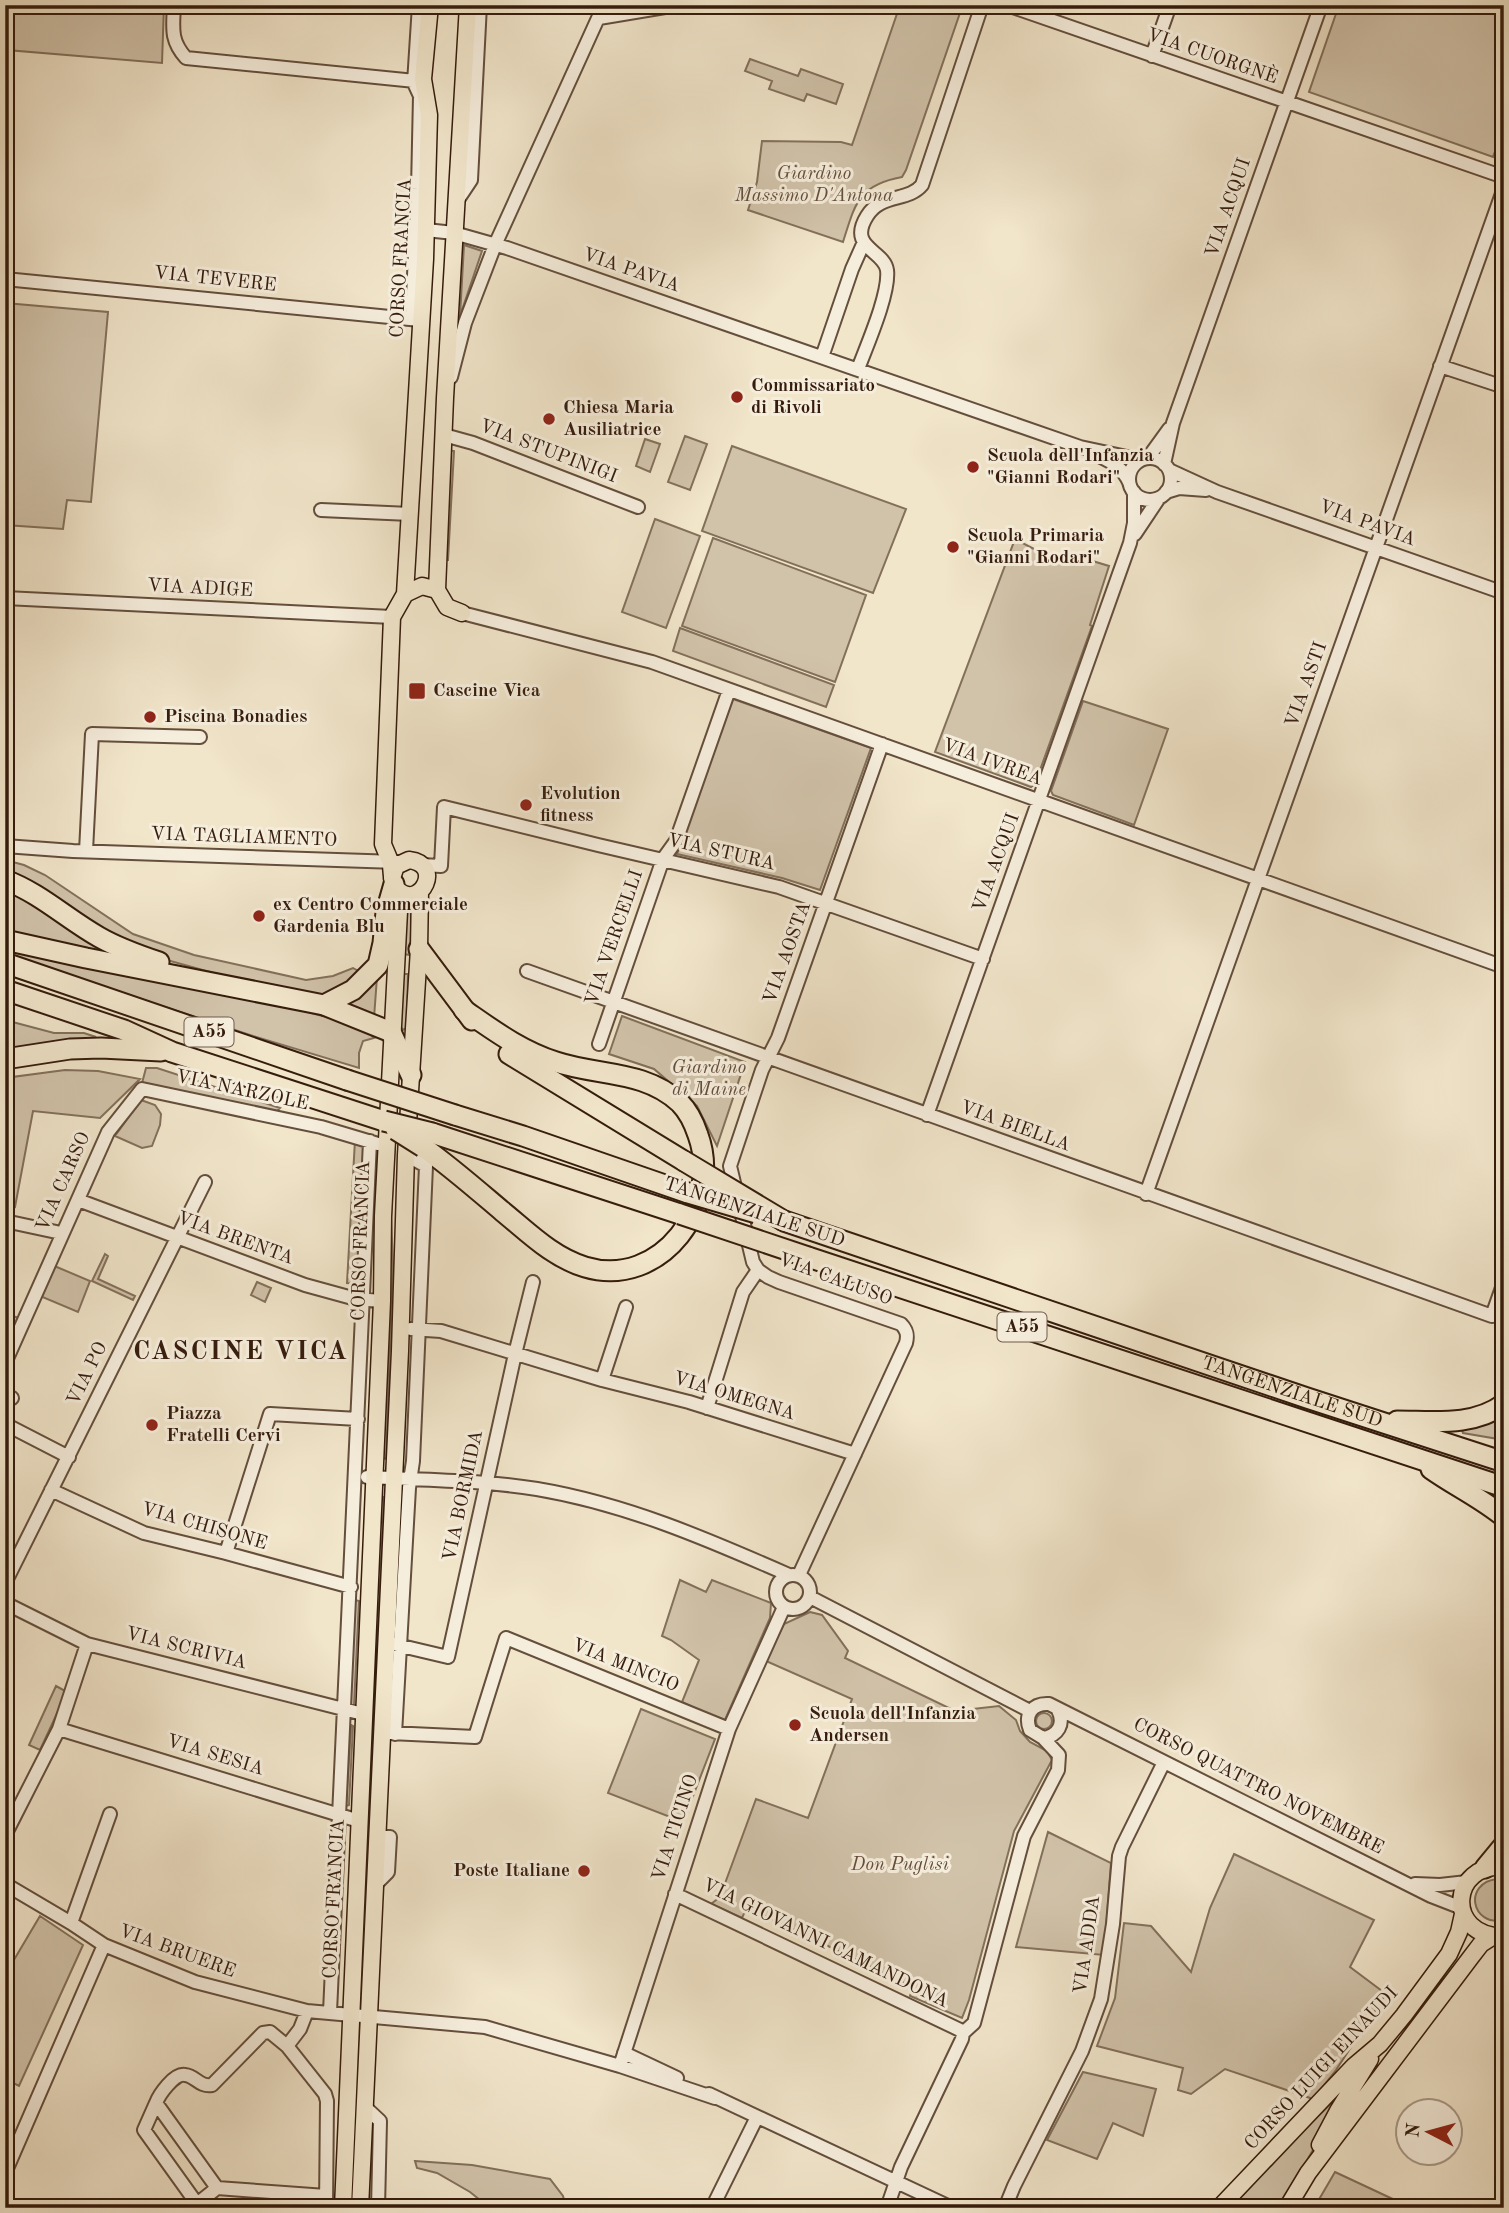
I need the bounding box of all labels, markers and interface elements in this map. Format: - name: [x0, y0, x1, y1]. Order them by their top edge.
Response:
- street label: VIA CUORGNÈ: [1144, 22, 1281, 88]
- street label: VIA ACQUI: [1203, 156, 1255, 260]
- park label: Giardino Massimo D'Antona: [734, 165, 893, 206]
- street label: CORSO FRANCIA: [388, 177, 416, 339]
- street label: VIA PAVIA: [580, 245, 683, 297]
- street label: VIA TEVERE: [153, 264, 277, 296]
- place label: Commissariato di Rivoli: [751, 377, 875, 418]
- marker: Commissariato di Rivoli: [729, 389, 745, 405]
- place label: Chiesa Maria Ausiliatrice: [563, 399, 674, 440]
- marker: Chiesa Maria Ausiliatrice: [541, 411, 557, 427]
- street label: VIA STUPINIGI: [477, 417, 619, 487]
- place label: Scuola dell'Infanzia "Gianni Rodari": [987, 447, 1154, 488]
- marker: Scuola dell'Infanzia "Gianni Rodari": [965, 459, 981, 475]
- street label: VIA PAVIA: [1316, 498, 1418, 550]
- place label: Scuola Primaria "Gianni Rodari": [967, 527, 1104, 568]
- marker: Scuola Primaria "Gianni Rodari": [945, 539, 961, 555]
- street label: VIA ADIGE: [147, 577, 253, 601]
- street label: VIA ASTI: [1283, 640, 1331, 730]
- marker: Cascine Vica: [407, 681, 427, 701]
- place label: Cascine Vica: [433, 682, 541, 701]
- place label: Piscina Bonadies: [164, 708, 307, 727]
- marker: Piscina Bonadies: [142, 709, 158, 725]
- street label: VIA IVREA: [939, 736, 1045, 790]
- place label: Evolution fitness: [540, 785, 621, 826]
- marker: Evolution fitness: [518, 797, 534, 813]
- street label: VIA ACQUI: [970, 811, 1024, 915]
- street label: VIA TAGLIAMENTO: [150, 825, 338, 851]
- street label: VIA STURA: [665, 831, 777, 875]
- street label: VIA VERCELLI: [583, 868, 647, 1008]
- place label: ex Centro Commerciale Gardenia Blu: [273, 896, 468, 937]
- street label: VIA AOSTA: [761, 899, 815, 1007]
- marker: ex Centro Commerciale Gardenia Blu: [251, 908, 267, 924]
- road number: A55: [184, 1017, 234, 1046]
- park label: Giardino di Maine: [672, 1059, 747, 1100]
- street label: VIA NARZOLE: [174, 1068, 310, 1114]
- street label: VIA BIELLA: [957, 1098, 1073, 1156]
- street label: VIA CARSO: [34, 1129, 94, 1235]
- street label: CORSO FRANCIA: [350, 1160, 374, 1321]
- street label: TANGENZIALE SUD: [661, 1175, 847, 1251]
- street label: VIA BRENTA: [174, 1209, 296, 1269]
- street label: VIA CALUSO: [775, 1251, 895, 1309]
- road number: A55: [998, 1312, 1046, 1342]
- street label: VIA PO: [65, 1339, 111, 1409]
- district label: CASCINE VICA: [133, 1339, 349, 1365]
- street label: TANGENZIALE SUD: [1199, 1353, 1385, 1431]
- street label: VIA OMEGNA: [671, 1369, 798, 1425]
- place label: Piazza Fratelli Cervi: [166, 1405, 281, 1446]
- marker: Piazza Fratelli Cervi: [144, 1417, 160, 1433]
- street label: VIA BORMIDA: [441, 1428, 487, 1563]
- street label: VIA CHISONE: [139, 1500, 269, 1554]
- street label: VIA SCRIVIA: [123, 1625, 249, 1673]
- street label: VIA MINCIO: [569, 1636, 681, 1696]
- place label: Scuola dell'Infanzia Andersen: [809, 1705, 976, 1746]
- street label: CORSO QUATTRO NOVEMBRE: [1130, 1715, 1386, 1859]
- marker: Scuola dell'Infanzia Andersen: [787, 1717, 803, 1733]
- street label: VIA SESIA: [164, 1732, 266, 1780]
- street label: VIA TICINO: [650, 1772, 702, 1884]
- street label: CORSO FRANCIA: [321, 1818, 349, 1980]
- park label: Don Puglisi: [850, 1856, 950, 1875]
- place label: Poste Italiane: [453, 1862, 570, 1881]
- marker: Poste Italiane: [576, 1863, 592, 1879]
- street label: VIA GIOVANNI CAMANDONA: [699, 1876, 952, 2012]
- street label: VIA ADDA: [1072, 1894, 1104, 1996]
- street label: VIA BRUERE: [116, 1922, 238, 1982]
- street label: CORSO LUIGI EINAUDI: [1242, 1984, 1402, 2154]
- north arrow: [1394, 2098, 1464, 2168]
- text: N: [1404, 2122, 1425, 2139]

